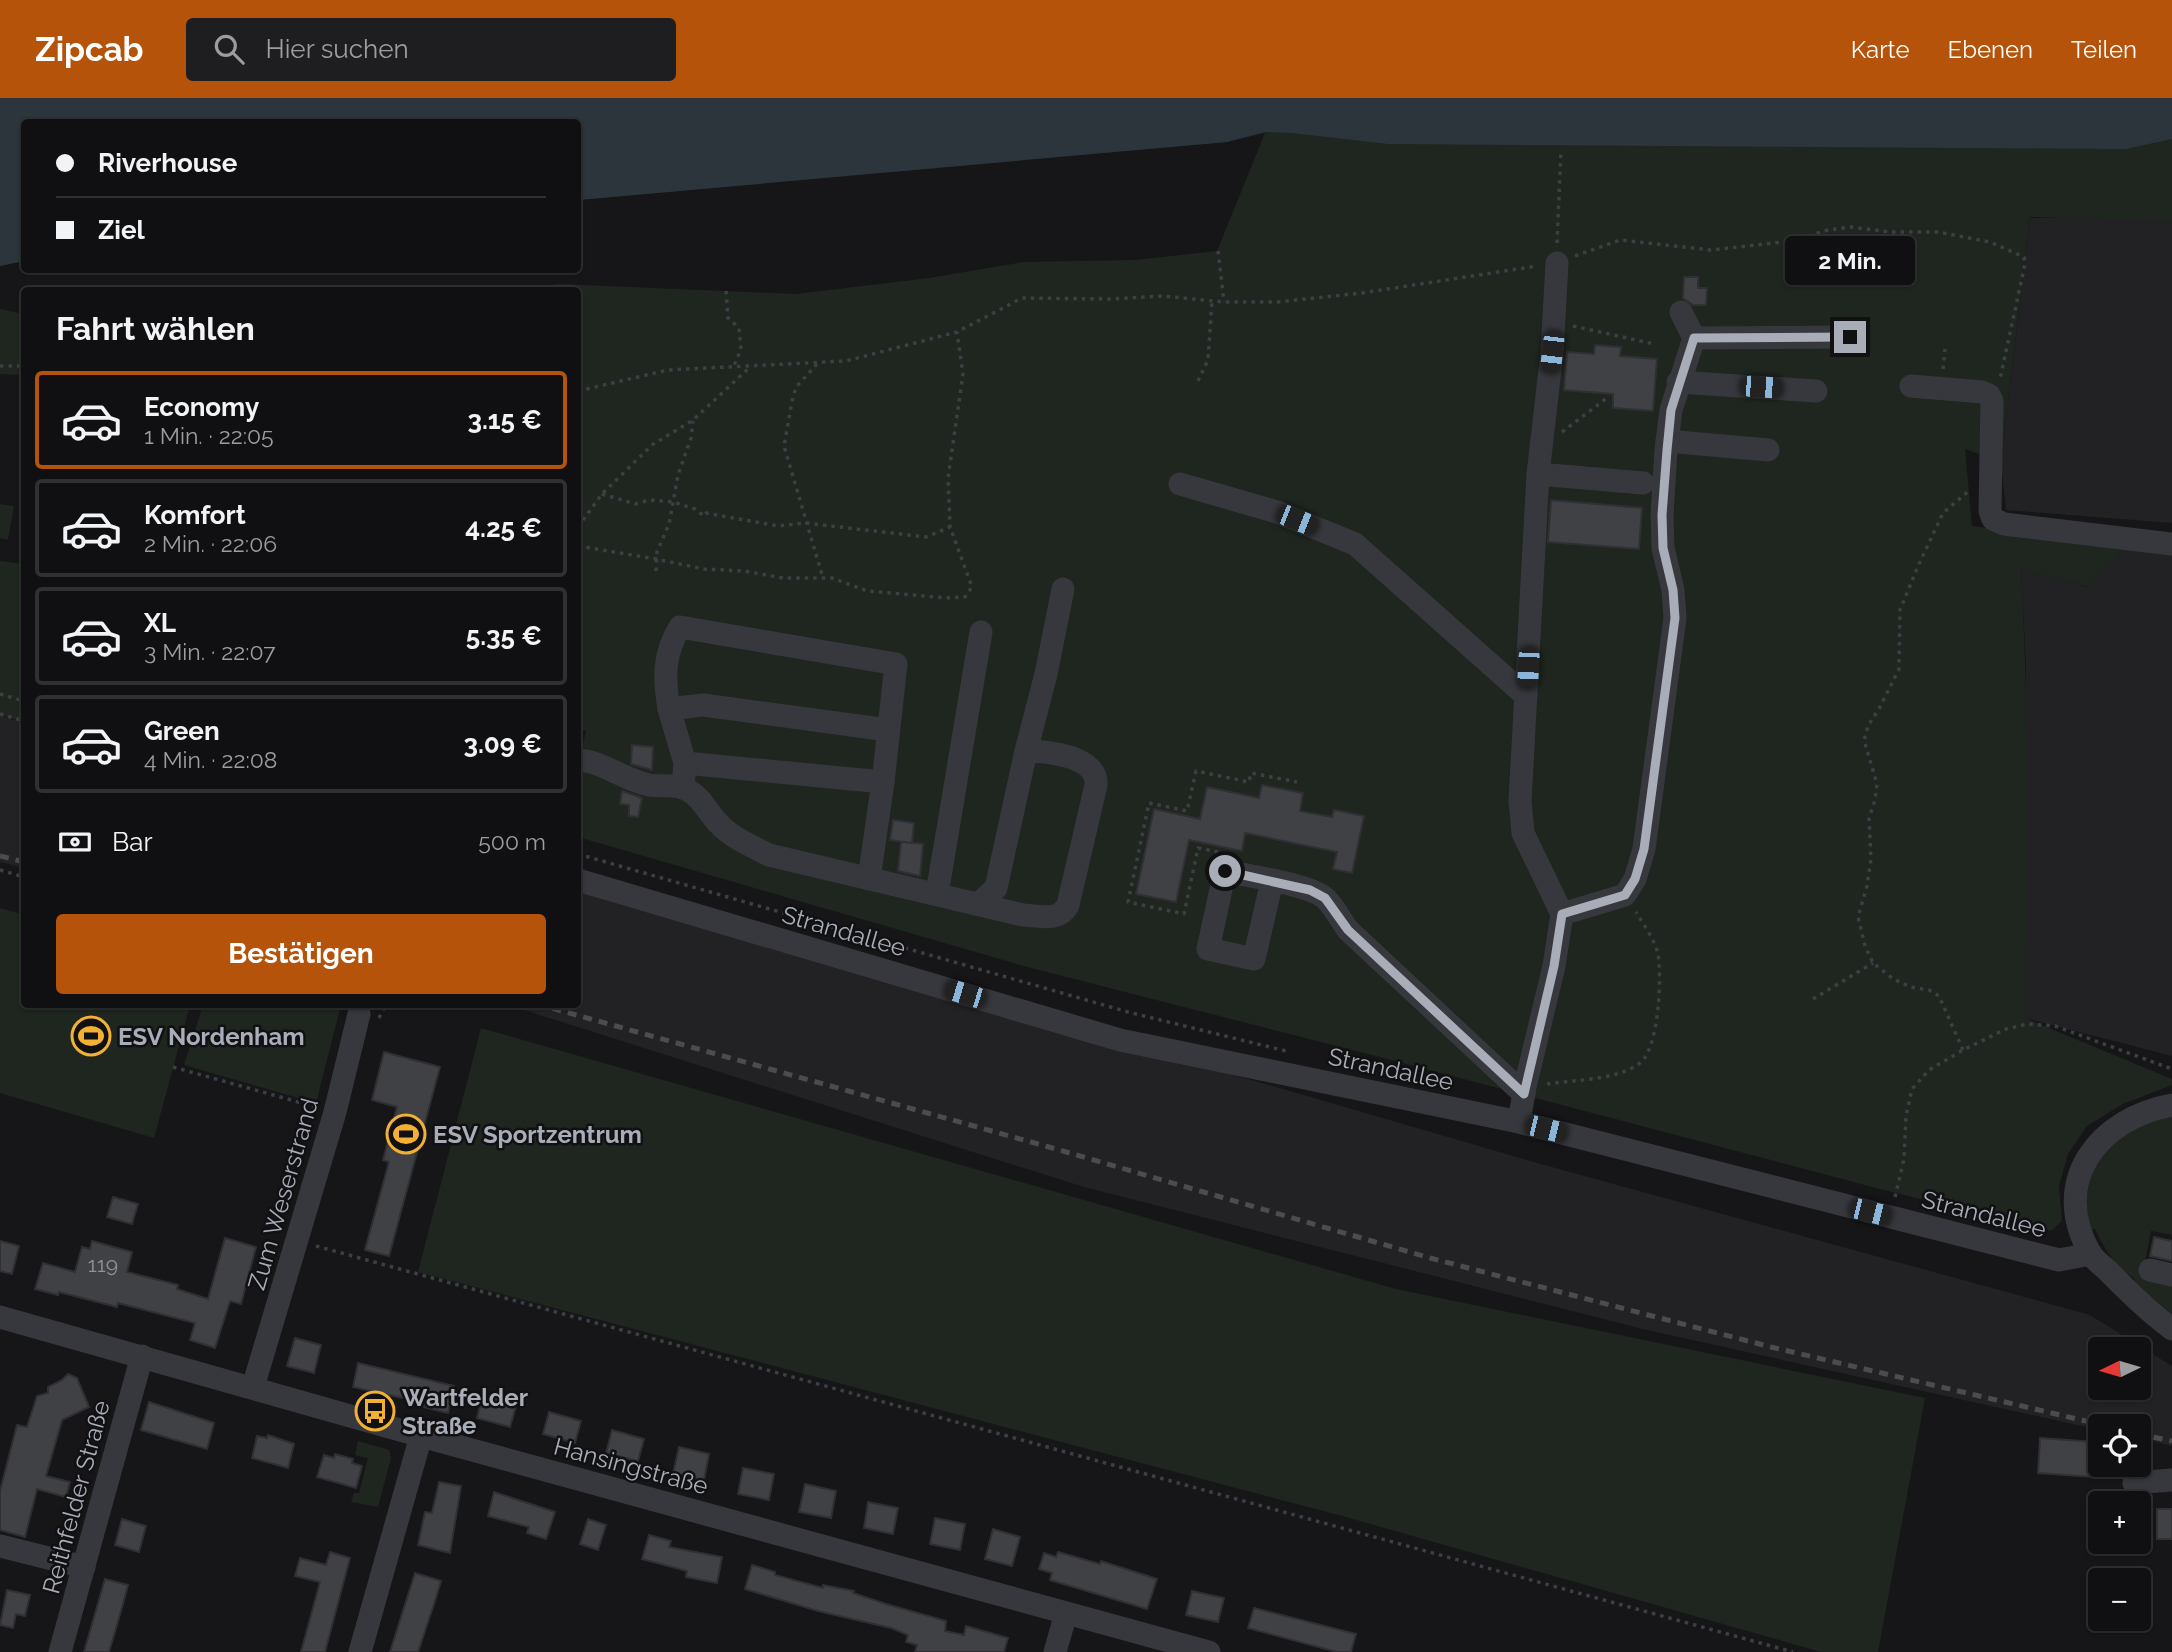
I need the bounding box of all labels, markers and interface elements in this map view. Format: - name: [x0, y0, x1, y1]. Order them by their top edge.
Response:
- search box: [186, 18, 676, 81]
- text: Zipcab: [35, 30, 144, 69]
- icon: search: [210, 30, 248, 68]
- text: Hier suchen: [266, 34, 409, 64]
- text: Karte: [1851, 35, 1910, 64]
- text: Ebenen: [1948, 35, 2033, 64]
- text: Teilen: [2071, 35, 2137, 64]
- text: Riverhouse: [98, 148, 237, 178]
- text: Ziel: [98, 215, 145, 245]
- callout: 2 Min.: [1785, 236, 1915, 285]
- text: 2 Min.: [1818, 247, 1882, 274]
- text: Fahrt wählen: [56, 310, 255, 347]
- route end: [1834, 321, 1866, 353]
- car: [1540, 330, 1565, 374]
- car: [1740, 375, 1783, 399]
- icon: car: [60, 389, 123, 452]
- text: Economy: [144, 392, 259, 422]
- text: 3.15 €: [467, 405, 542, 435]
- text: 1 Min. · 22:05: [144, 422, 274, 449]
- icon: car: [60, 497, 123, 560]
- text: Komfort: [144, 500, 246, 530]
- car: [1274, 502, 1321, 538]
- text: 4.25 €: [465, 513, 542, 543]
- text: 2 Min. · 22:06: [144, 530, 277, 557]
- icon: car: [60, 605, 123, 668]
- text: XL: [144, 608, 176, 638]
- text: 5.35 €: [466, 621, 542, 651]
- text: 3 Min. · 22:07: [144, 638, 276, 665]
- car: [1517, 646, 1540, 690]
- icon: car: [60, 713, 123, 776]
- text: Green: [144, 716, 220, 746]
- text: 3.09 €: [463, 729, 542, 759]
- text: 4 Min. · 22:08: [144, 746, 277, 773]
- icon: cash: [56, 823, 94, 861]
- text: Bar: [112, 827, 153, 857]
- text: 500 m: [478, 828, 546, 855]
- route start: [1209, 855, 1241, 887]
- street label: Strandallee: [779, 900, 909, 962]
- button: Bestätigen: [56, 914, 546, 994]
- car: [942, 978, 989, 1010]
- sports icon: ESV Nordenham: [70, 1015, 112, 1057]
- place label: ESV Nordenham: [118, 1022, 305, 1051]
- street label: Strandallee: [1326, 1042, 1456, 1096]
- street label: Zum Weserstrand: [242, 1095, 324, 1293]
- sports icon: ESV Sportzentrum: [385, 1113, 427, 1155]
- car: [1524, 1114, 1569, 1144]
- place label: ESV Sportzentrum: [433, 1120, 642, 1149]
- street label: Strandallee: [1919, 1185, 2049, 1243]
- car: [1848, 1197, 1893, 1227]
- house number: 119: [88, 1252, 118, 1277]
- north arrow: [2088, 1337, 2151, 1400]
- map controls: [2088, 1337, 2151, 1631]
- place label: Wartfelder Straße: [402, 1383, 528, 1440]
- bus stop icon: Wartfelder Straße: [354, 1390, 396, 1432]
- street label: Reithfelder Straße: [36, 1397, 116, 1597]
- button: locate: [2088, 1414, 2151, 1477]
- street label: Hansingstraße: [551, 1431, 711, 1501]
- button: +: [2088, 1491, 2151, 1554]
- button: −: [2088, 1568, 2151, 1631]

